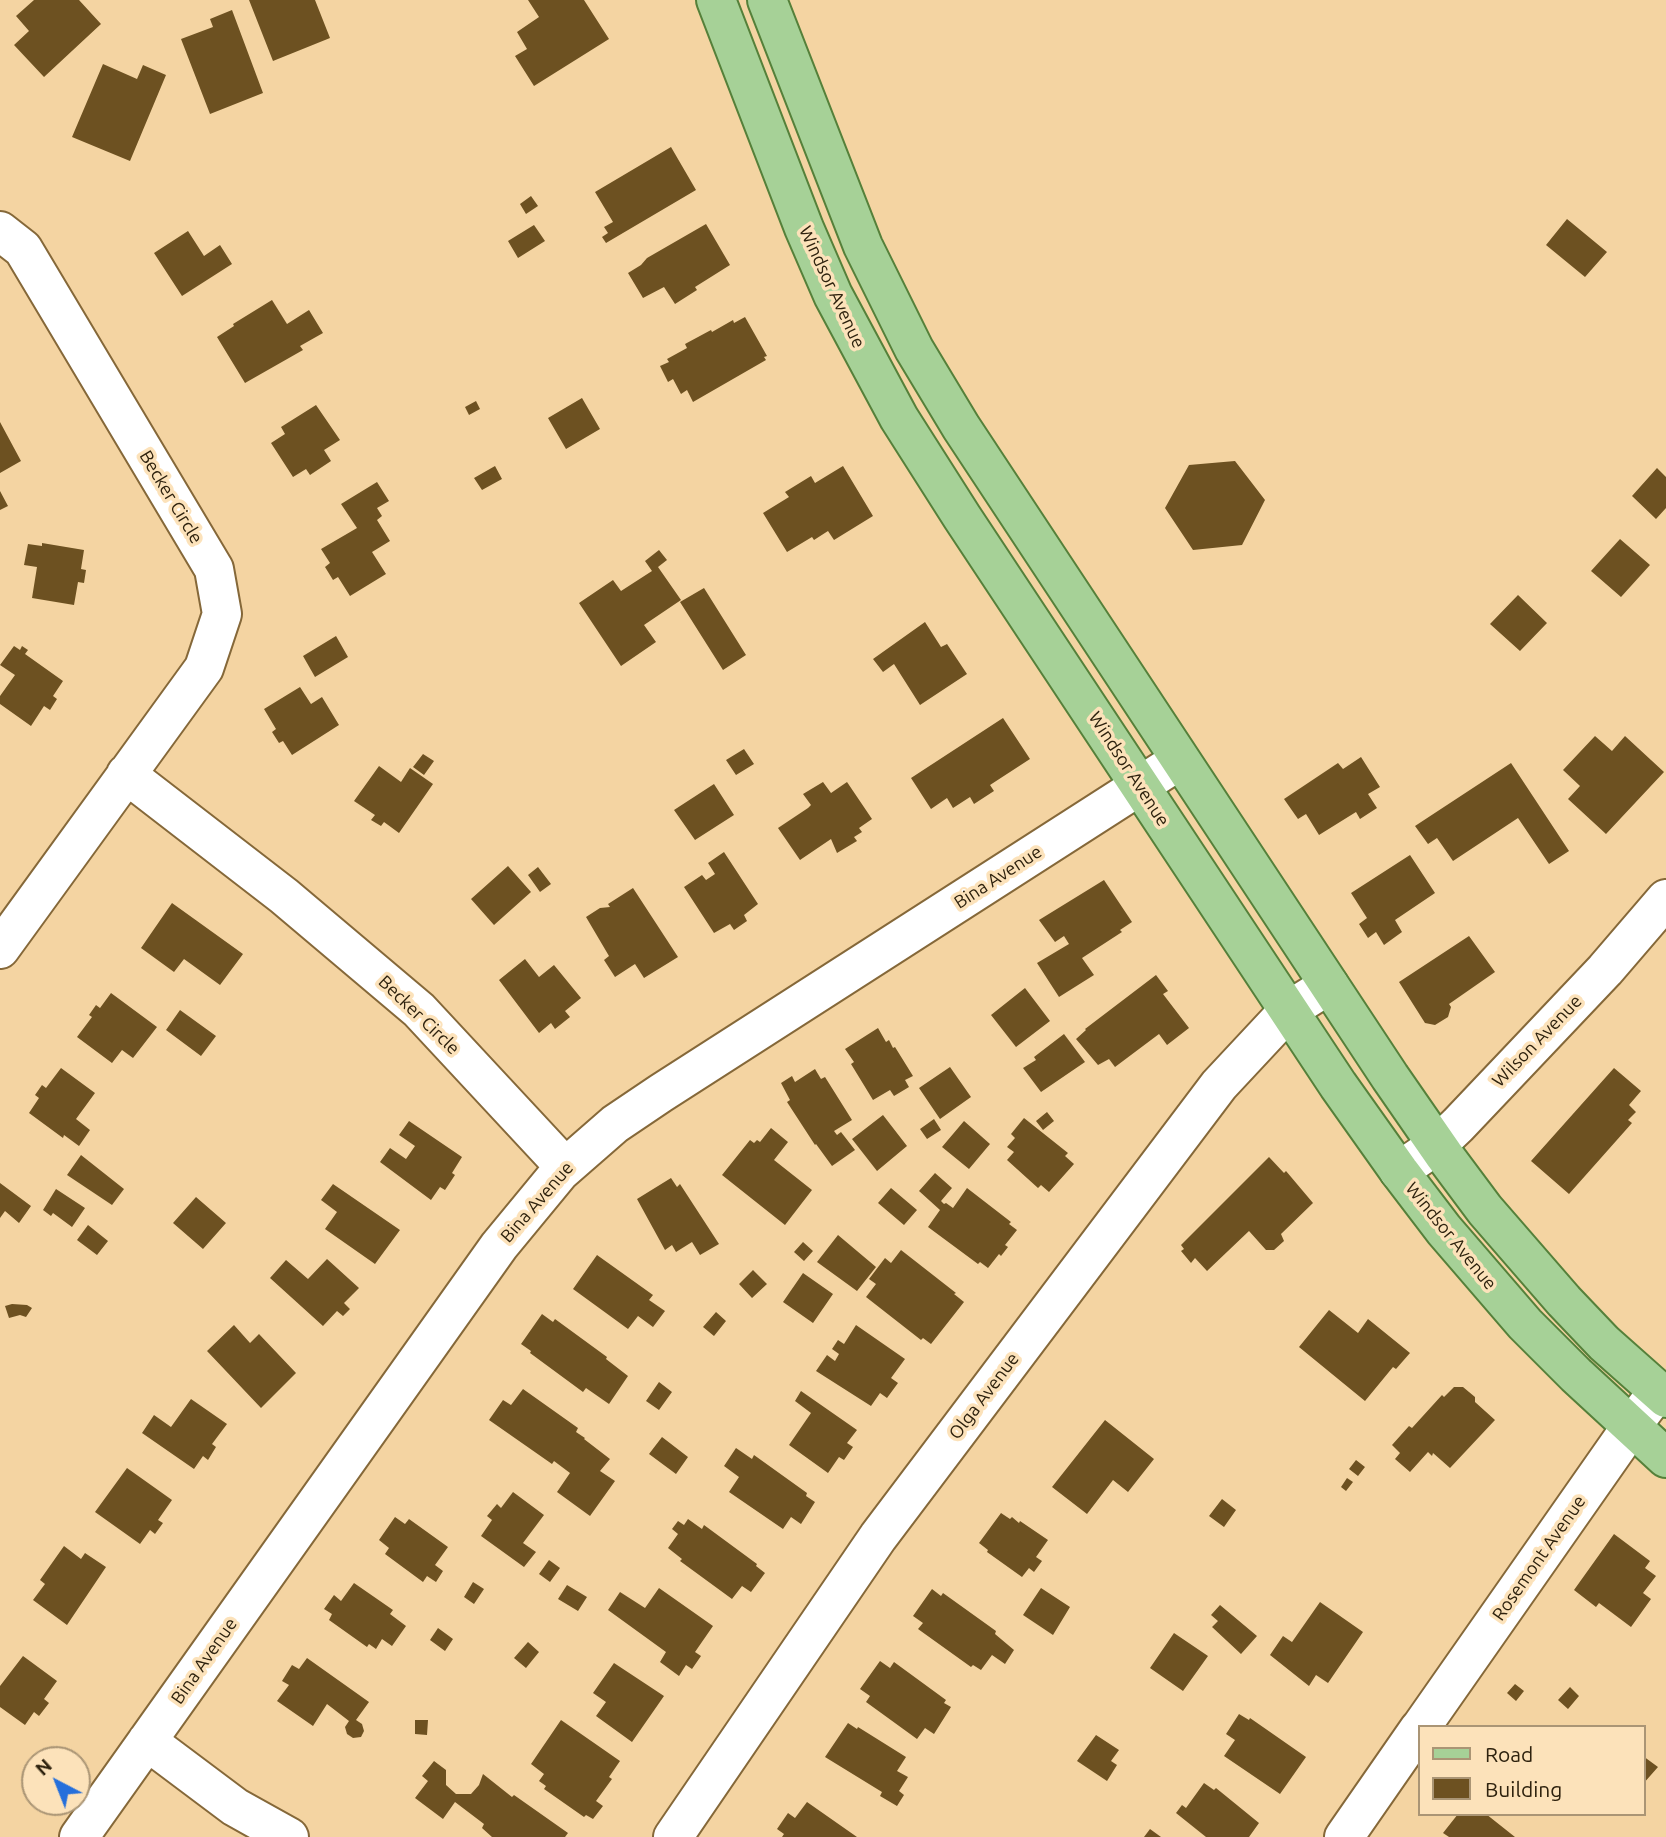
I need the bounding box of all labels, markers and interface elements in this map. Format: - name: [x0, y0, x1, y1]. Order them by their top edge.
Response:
- street label: Windsor Avenue: [794, 223, 870, 351]
- street label: Becker Circle: [135, 447, 207, 547]
- street label: Windsor Avenue: [1084, 708, 1174, 830]
- street label: Bina Avenue: [950, 841, 1046, 913]
- street label: Becker Circle: [374, 971, 464, 1059]
- street label: Wilson Avenue: [1488, 991, 1586, 1091]
- street label: Bina Avenue: [496, 1157, 578, 1247]
- street label: Windsor Avenue: [1401, 1178, 1501, 1294]
- street label: Olga Avenue: [944, 1348, 1024, 1444]
- street label: Rosemont Avenue: [1488, 1491, 1590, 1625]
- street label: Bina Avenue: [166, 1614, 242, 1708]
- legend: [1418, 1725, 1645, 1816]
- text: Road: [1485, 1742, 1533, 1766]
- north arrow: [21, 1746, 91, 1816]
- text: N: [31, 1754, 56, 1780]
- text: Building: [1485, 1777, 1562, 1801]

